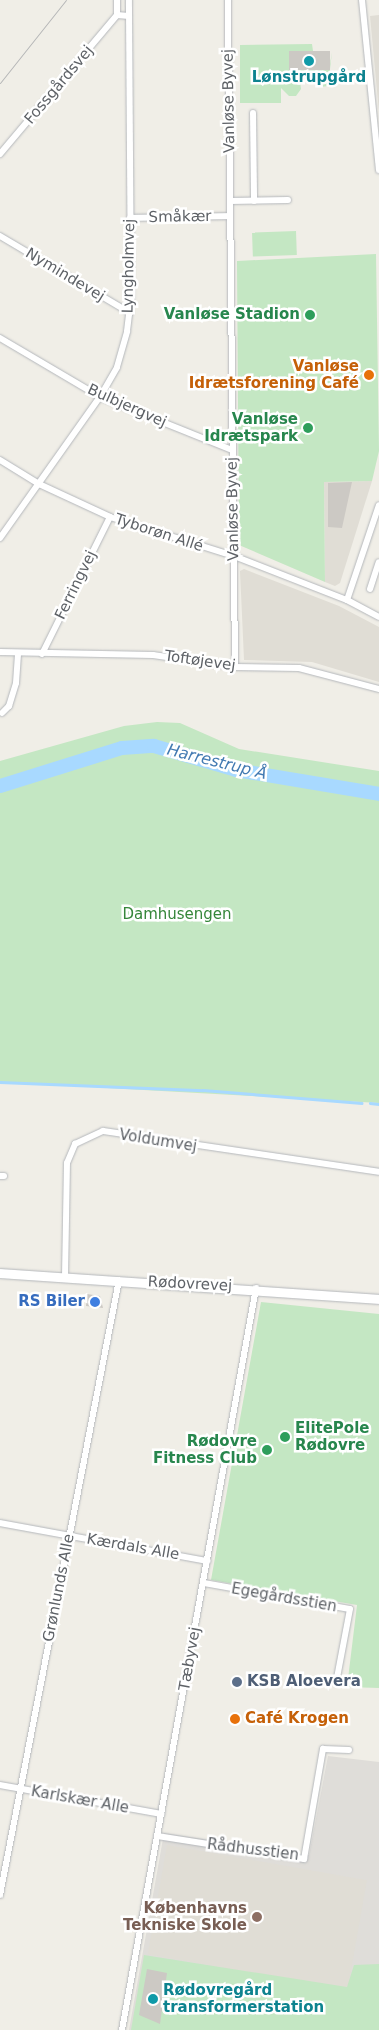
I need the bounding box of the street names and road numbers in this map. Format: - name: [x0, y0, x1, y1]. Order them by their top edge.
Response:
- street label: Fossgårdsvej: [21, 42, 97, 128]
- street label: Vanløse Byvej: [219, 49, 239, 153]
- street label: Småkær: [148, 207, 212, 227]
- street label: Lyngholmvej: [119, 219, 139, 313]
- street label: Nymindevej: [22, 244, 108, 306]
- street label: Bulbjergvej: [85, 381, 169, 431]
- street label: Vanløse Byvej: [223, 457, 243, 561]
- street label: Tyborøn Allé: [113, 510, 205, 556]
- street label: Ferringvej: [52, 548, 100, 622]
- street label: Toftøjevej: [163, 647, 237, 675]
- street label: Voldumvej: [118, 1126, 198, 1156]
- street label: Rødovrevej: [147, 1273, 233, 1295]
- street label: Kærdals Alle: [85, 1530, 181, 1564]
- street label: Grønlunds Alle: [40, 1532, 78, 1644]
- street label: Egegårdsstien: [230, 1580, 338, 1616]
- street label: Tæbyvej: [176, 1626, 204, 1692]
- street label: Karlskær Alle: [30, 1783, 130, 1817]
- street label: Rådhusstien: [206, 1835, 300, 1865]

